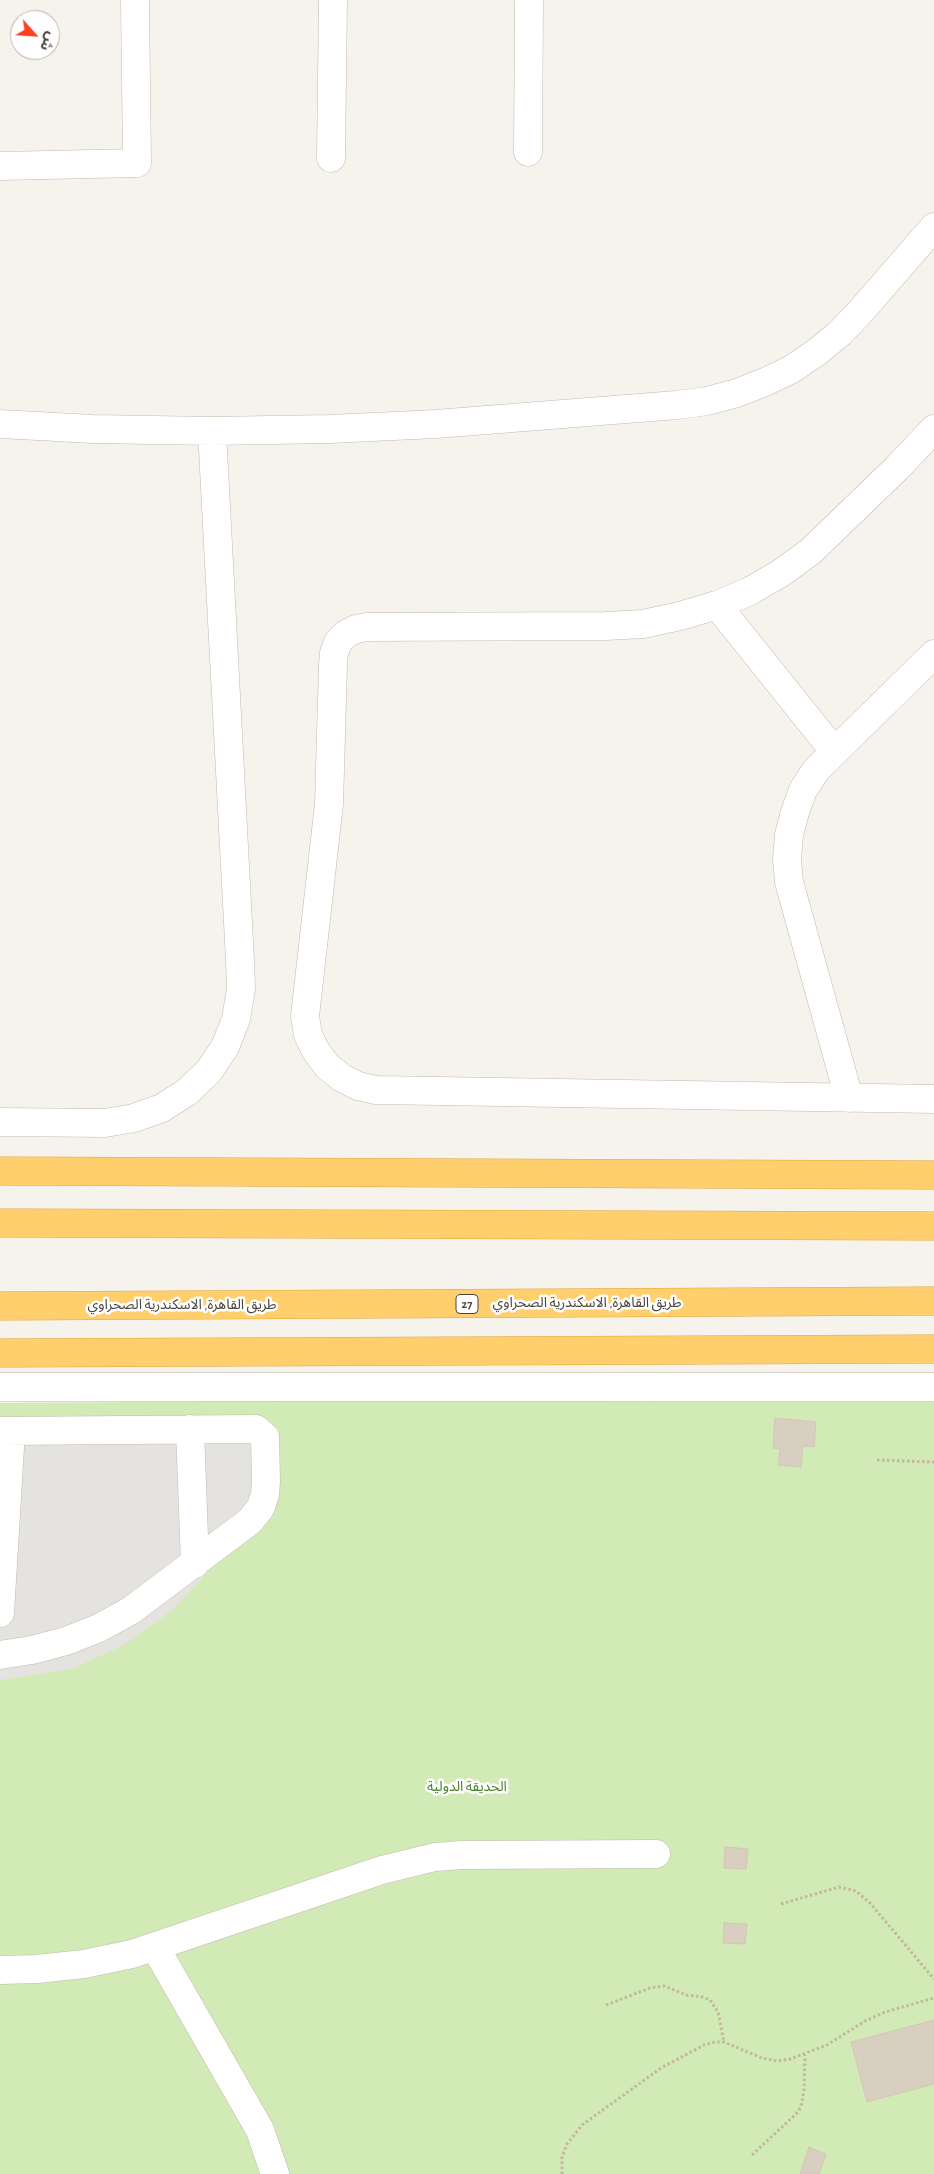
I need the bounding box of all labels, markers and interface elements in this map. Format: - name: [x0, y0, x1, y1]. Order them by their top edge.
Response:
- north arrow: [10, 10, 60, 60]
- text: ش: [37, 29, 58, 53]
- road number: 27: [456, 1295, 478, 1314]
- street label: طريق القاهرة, الاسكندرية الصحراوي: [492, 1295, 682, 1311]
- street label: طريق القاهرة, الاسكندرية الصحراوي: [87, 1297, 277, 1313]
- park label: الحديقة الدولية: [427, 1779, 507, 1795]

